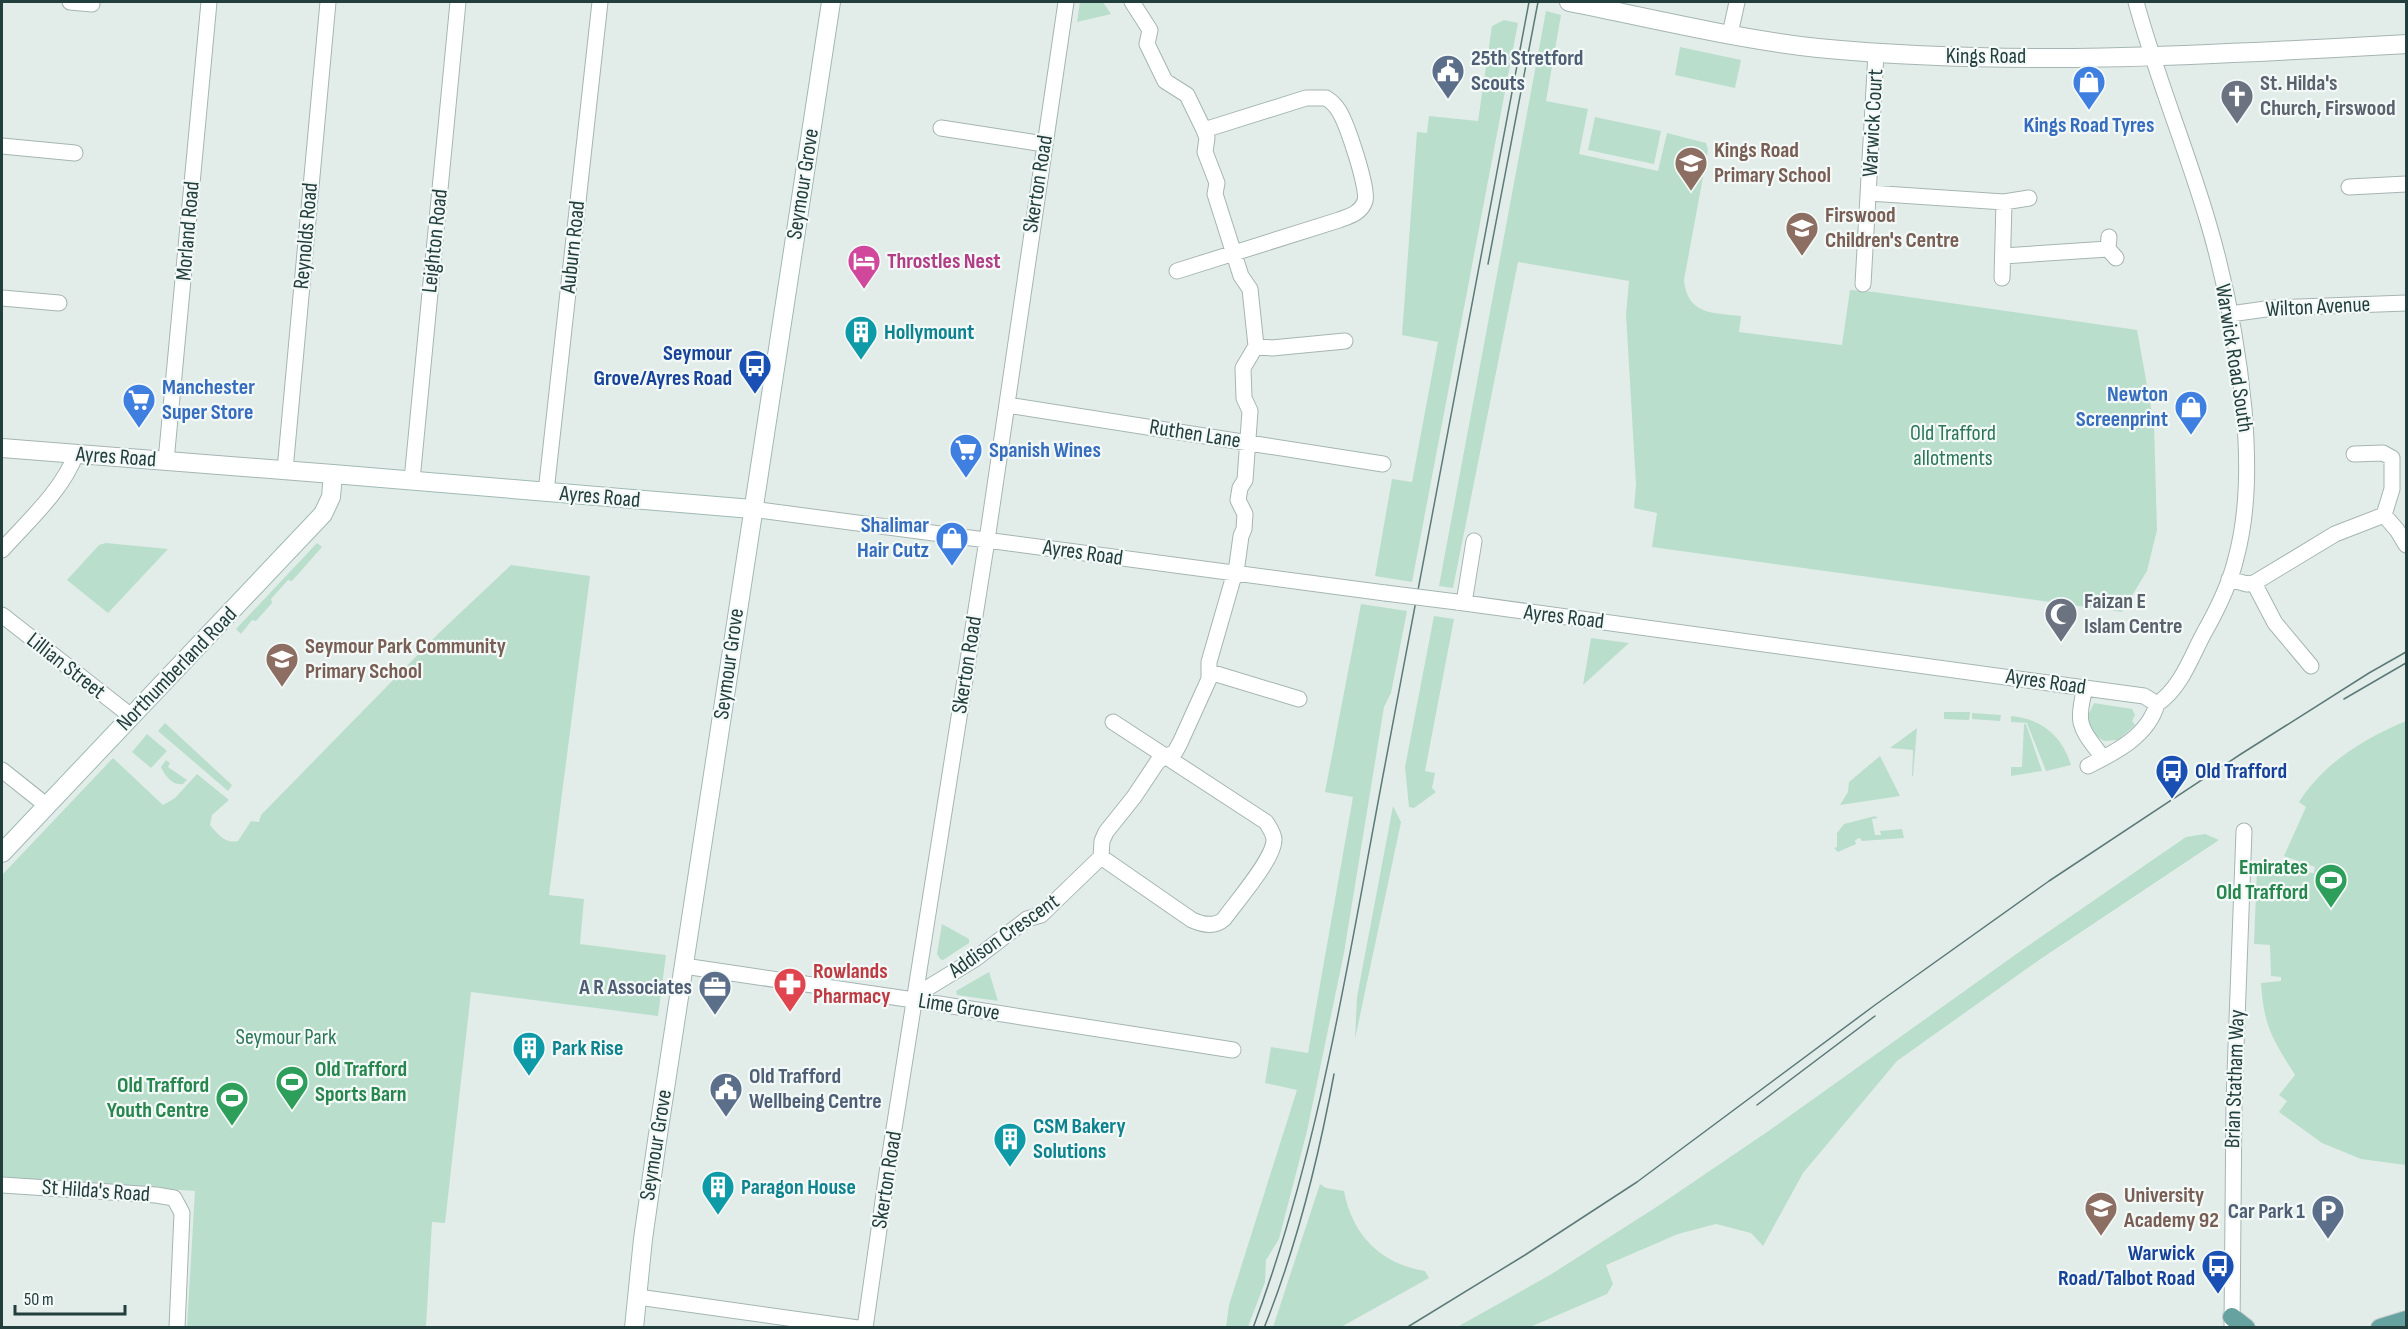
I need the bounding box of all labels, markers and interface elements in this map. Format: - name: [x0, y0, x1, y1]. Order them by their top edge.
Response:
- street label: Kings Road: [1946, 43, 2026, 70]
- place label: 25th Stretford Scouts: [1471, 45, 1583, 97]
- public building icon: 25th Stretford Scouts: [1430, 53, 1466, 100]
- shop icon: Kings Road Tyres: [2071, 64, 2107, 111]
- street label: Warwick Court: [1857, 68, 1889, 178]
- place label: St. Hilda's Church, Firswood: [2260, 70, 2396, 122]
- church icon: St. Hilda's Church, Firswood: [2219, 78, 2255, 125]
- place label: Kings Road Tyres: [2024, 112, 2154, 139]
- street label: Seymour Grove: [781, 127, 825, 241]
- street label: Skerton Road: [1017, 133, 1059, 235]
- place label: Kings Road Primary School: [1714, 137, 1831, 189]
- school or university icon: Kings Road Primary School: [1673, 145, 1709, 192]
- street label: Morland Road: [170, 180, 206, 282]
- street label: Reynolds Road: [288, 182, 324, 290]
- street label: Leighton Road: [416, 188, 454, 294]
- street label: Auburn Road: [555, 199, 591, 296]
- place label: Firswood Children's Centre: [1825, 202, 1959, 254]
- school or university icon: Firswood Children's Centre: [1784, 210, 1820, 257]
- hotel icon: Throstles Nest: [846, 243, 882, 290]
- place label: Throstles Nest: [887, 248, 1001, 275]
- street label: Warwick Road South: [2209, 282, 2259, 434]
- street label: Wilton Avenue: [2265, 291, 2371, 323]
- building icon: Hollymount: [843, 314, 879, 361]
- place label: Hollymount: [884, 319, 974, 346]
- place label: Seymour Grove/Ayres Road: [593, 340, 732, 392]
- bus stop icon: Seymour Grove/Ayres Road: [737, 348, 773, 395]
- place label: Manchester Super Store: [162, 374, 255, 426]
- place label: Newton Screenprint: [2076, 381, 2168, 433]
- supermarket icon: Manchester Super Store: [121, 382, 157, 429]
- shop icon: Newton Screenprint: [2173, 389, 2209, 436]
- street label: Ruthen Lane: [1147, 413, 1243, 455]
- park label: Old Trafford allotments: [1910, 420, 1996, 472]
- supermarket icon: Spanish Wines: [948, 432, 984, 479]
- place label: Spanish Wines: [989, 437, 1101, 464]
- street label: Ayres Road: [74, 441, 157, 473]
- street label: Ayres Road: [558, 480, 641, 514]
- place label: Shalimar Hair Cutz: [857, 512, 930, 564]
- shop icon: Shalimar Hair Cutz: [934, 520, 970, 567]
- street label: Ayres Road: [1040, 534, 1125, 572]
- place label: Faizan E Islam Centre: [2084, 588, 2182, 640]
- mosque icon: Faizan E Islam Centre: [2043, 596, 2079, 643]
- street label: Ayres Road: [1521, 599, 1606, 635]
- street label: Northumberland Road: [111, 601, 243, 737]
- street label: Seymour Grove: [708, 607, 750, 721]
- street label: Skerton Road: [946, 614, 988, 716]
- street label: Lillian Street: [21, 627, 111, 705]
- place label: Seymour Park Community Primary School: [305, 633, 506, 685]
- school or university icon: Seymour Park Community Primary School: [264, 641, 300, 688]
- street label: Ayres Road: [2003, 663, 2088, 701]
- bus stop icon: Old Trafford: [2154, 753, 2190, 800]
- place label: Old Trafford: [2195, 758, 2287, 785]
- place label: Emirates Old Trafford: [2216, 854, 2308, 906]
- sports icon: Emirates Old Trafford: [2313, 862, 2349, 909]
- street label: Addison Crescent: [943, 888, 1065, 985]
- place label: Rowlands Pharmacy: [813, 958, 890, 1010]
- pharmacy icon: Rowlands Pharmacy: [772, 966, 808, 1013]
- office icon: A R Associates: [697, 969, 733, 1016]
- place label: A R Associates: [578, 974, 692, 1001]
- street label: Lime Grove: [916, 987, 1002, 1027]
- street label: Brian Statham Way: [2219, 1009, 2251, 1149]
- park label: Seymour Park: [235, 1024, 337, 1051]
- building icon: Park Rise: [511, 1030, 547, 1077]
- place label: Park Rise: [552, 1035, 623, 1062]
- place label: Old Trafford Sports Barn: [315, 1056, 407, 1108]
- place label: Old Trafford Wellbeing Centre: [749, 1063, 882, 1115]
- sports icon: Old Trafford Sports Barn: [274, 1064, 310, 1111]
- public building icon: Old Trafford Wellbeing Centre: [708, 1071, 744, 1118]
- place label: Old Trafford Youth Centre: [107, 1072, 209, 1124]
- sports icon: Old Trafford Youth Centre: [214, 1080, 250, 1127]
- street label: Seymour Grove: [634, 1088, 678, 1202]
- place label: CSM Bakery Solutions: [1033, 1113, 1126, 1165]
- building icon: CSM Bakery Solutions: [992, 1121, 1028, 1168]
- street label: Skerton Road: [866, 1129, 908, 1231]
- building icon: Paragon House: [700, 1169, 736, 1216]
- street label: St Hilda's Road: [41, 1174, 151, 1208]
- place label: Paragon House: [741, 1174, 856, 1201]
- place label: University Academy 92: [2123, 1182, 2219, 1234]
- school or university icon: University Academy 92: [2083, 1190, 2119, 1237]
- parking icon: Car Park 1: [2310, 1193, 2346, 1240]
- place label: Car Park 1: [2228, 1198, 2305, 1225]
- place label: Warwick Road/Talbot Road: [2058, 1240, 2196, 1292]
- bus stop icon: Warwick Road/Talbot Road: [2200, 1248, 2236, 1295]
- scale bar: [15, 1278, 124, 1316]
- text: 50 m: [24, 1289, 54, 1310]

